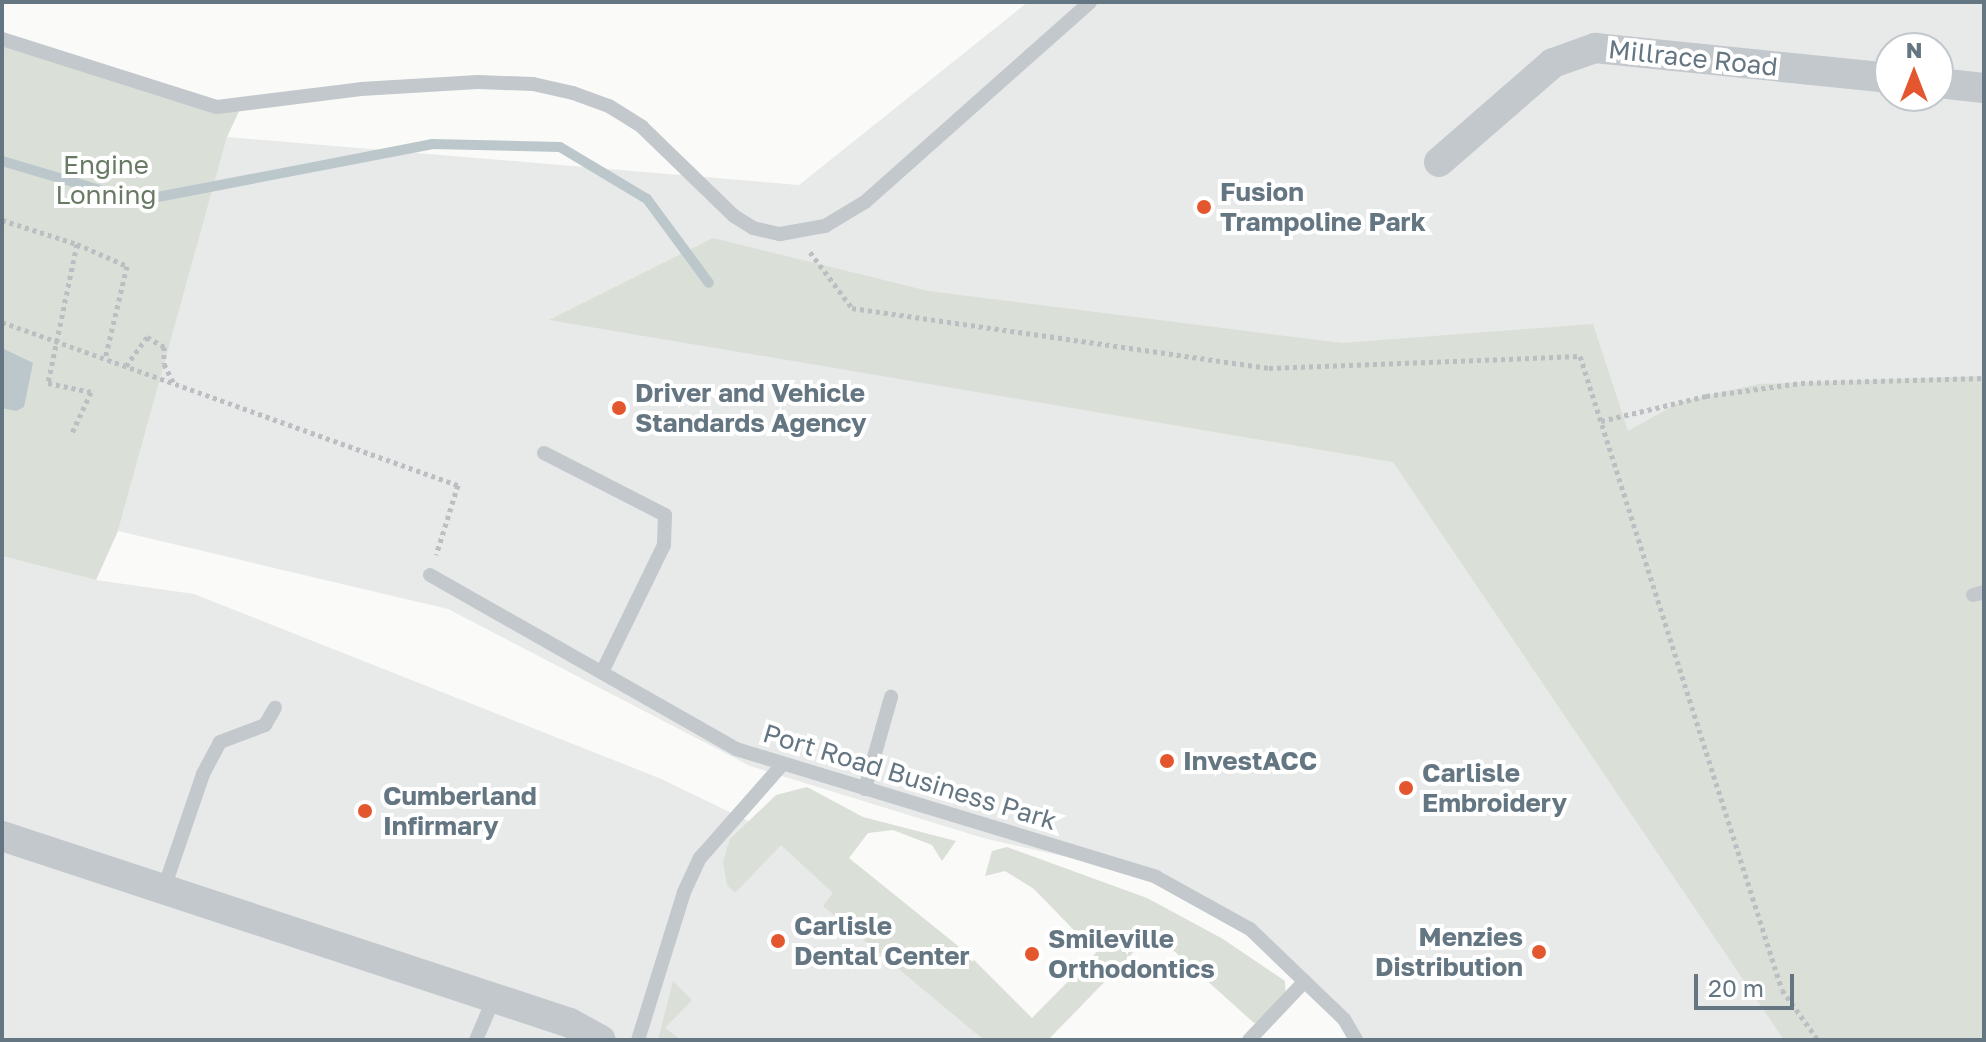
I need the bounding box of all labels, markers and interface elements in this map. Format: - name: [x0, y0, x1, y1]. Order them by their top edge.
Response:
- north arrow: [1874, 32, 1954, 112]
- street label: Millrace Road: [1607, 34, 1779, 82]
- text: N: [1906, 36, 1922, 63]
- park label: Engine Lonning: [55, 149, 157, 210]
- place label: Fusion Trampoline Park: [1220, 176, 1426, 238]
- marker: Fusion Trampoline Park: [1195, 198, 1213, 216]
- place label: Driver and Vehicle Standards Agency: [635, 377, 867, 438]
- marker: Driver and Vehicle Standards Agency: [610, 399, 628, 417]
- street label: Port Road Business Park: [759, 717, 1061, 837]
- place label: InvestACC: [1183, 745, 1317, 777]
- marker: InvestACC: [1158, 752, 1176, 770]
- place label: Carlisle Embroidery: [1422, 757, 1567, 818]
- marker: Carlisle Embroidery: [1397, 779, 1415, 797]
- place label: Cumberland Infirmary: [383, 780, 537, 842]
- marker: Cumberland Infirmary: [354, 800, 376, 822]
- place label: Carlisle Dental Center: [794, 910, 970, 972]
- place label: Menzies Distribution: [1375, 921, 1523, 982]
- place label: Smileville Orthodontics: [1048, 923, 1215, 984]
- marker: Carlisle Dental Center: [769, 932, 787, 950]
- marker: Menzies Distribution: [1530, 943, 1548, 961]
- marker: Smileville Orthodontics: [1023, 945, 1041, 963]
- scale bar: [1698, 958, 1798, 1008]
- text: 20 m: [1708, 973, 1764, 1002]

